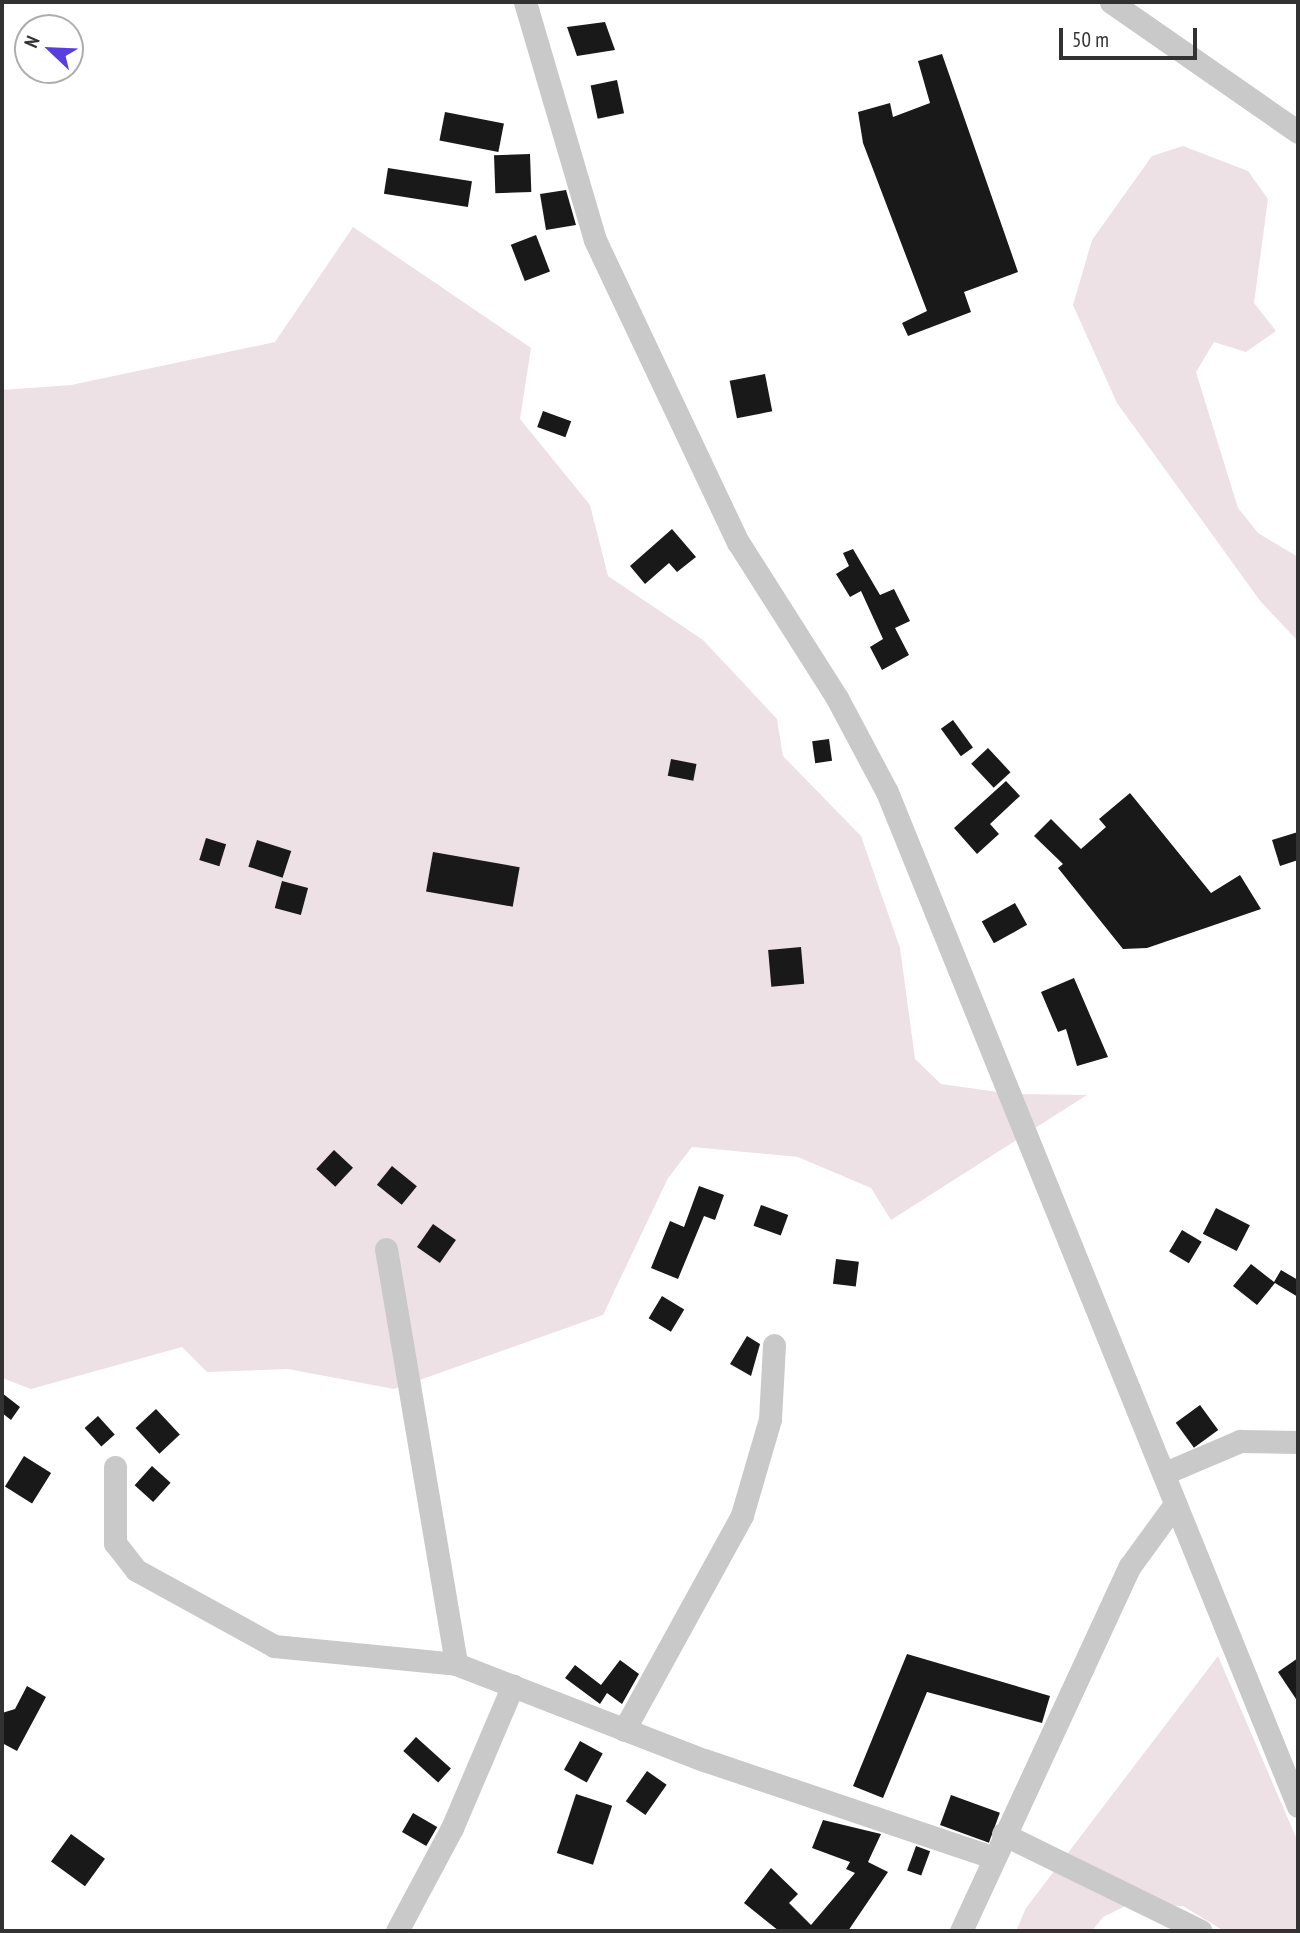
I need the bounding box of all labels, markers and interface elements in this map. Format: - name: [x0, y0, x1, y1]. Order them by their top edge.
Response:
- north arrow: [14, 14, 84, 84]
- scale bar: [1062, 14, 1200, 58]
- text: 50 m: [1072, 26, 1109, 53]
- text: N: [18, 32, 45, 51]

